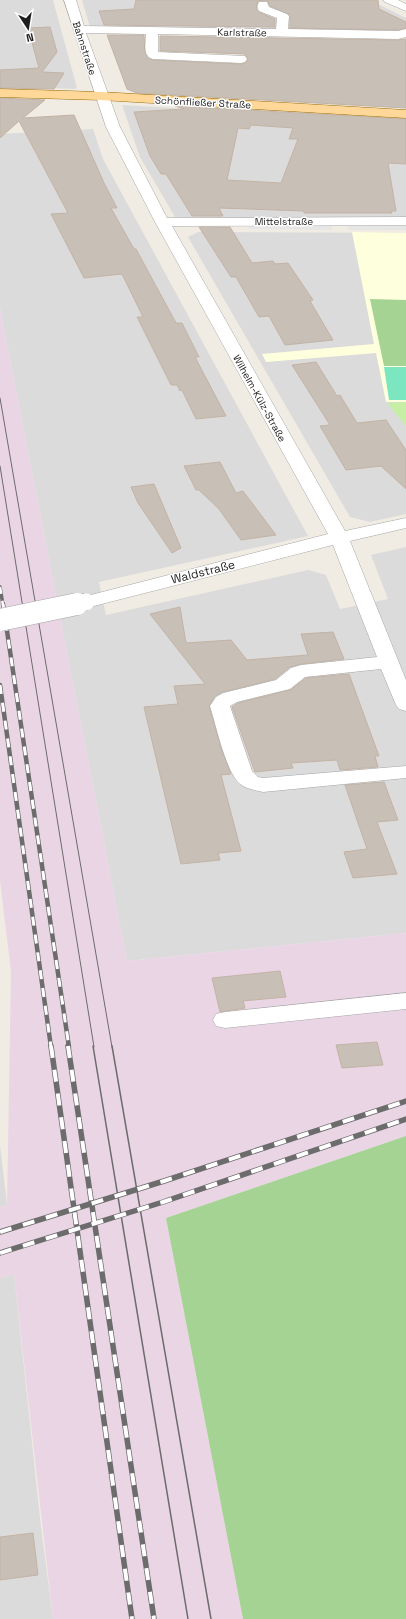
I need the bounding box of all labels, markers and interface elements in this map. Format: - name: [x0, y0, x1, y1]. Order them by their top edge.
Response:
- north arrow: [8, 8, 48, 48]
- street label: Bahnstraße: [70, 20, 99, 77]
- street label: Karlstraße: [217, 26, 267, 39]
- text: N: [25, 30, 35, 45]
- street label: Schönfließer Straße: [155, 93, 251, 112]
- street label: Mittelstraße: [255, 215, 313, 228]
- street label: Wilhelm-Külz-Straße: [230, 352, 289, 444]
- street label: Waldstraße: [169, 556, 237, 588]

